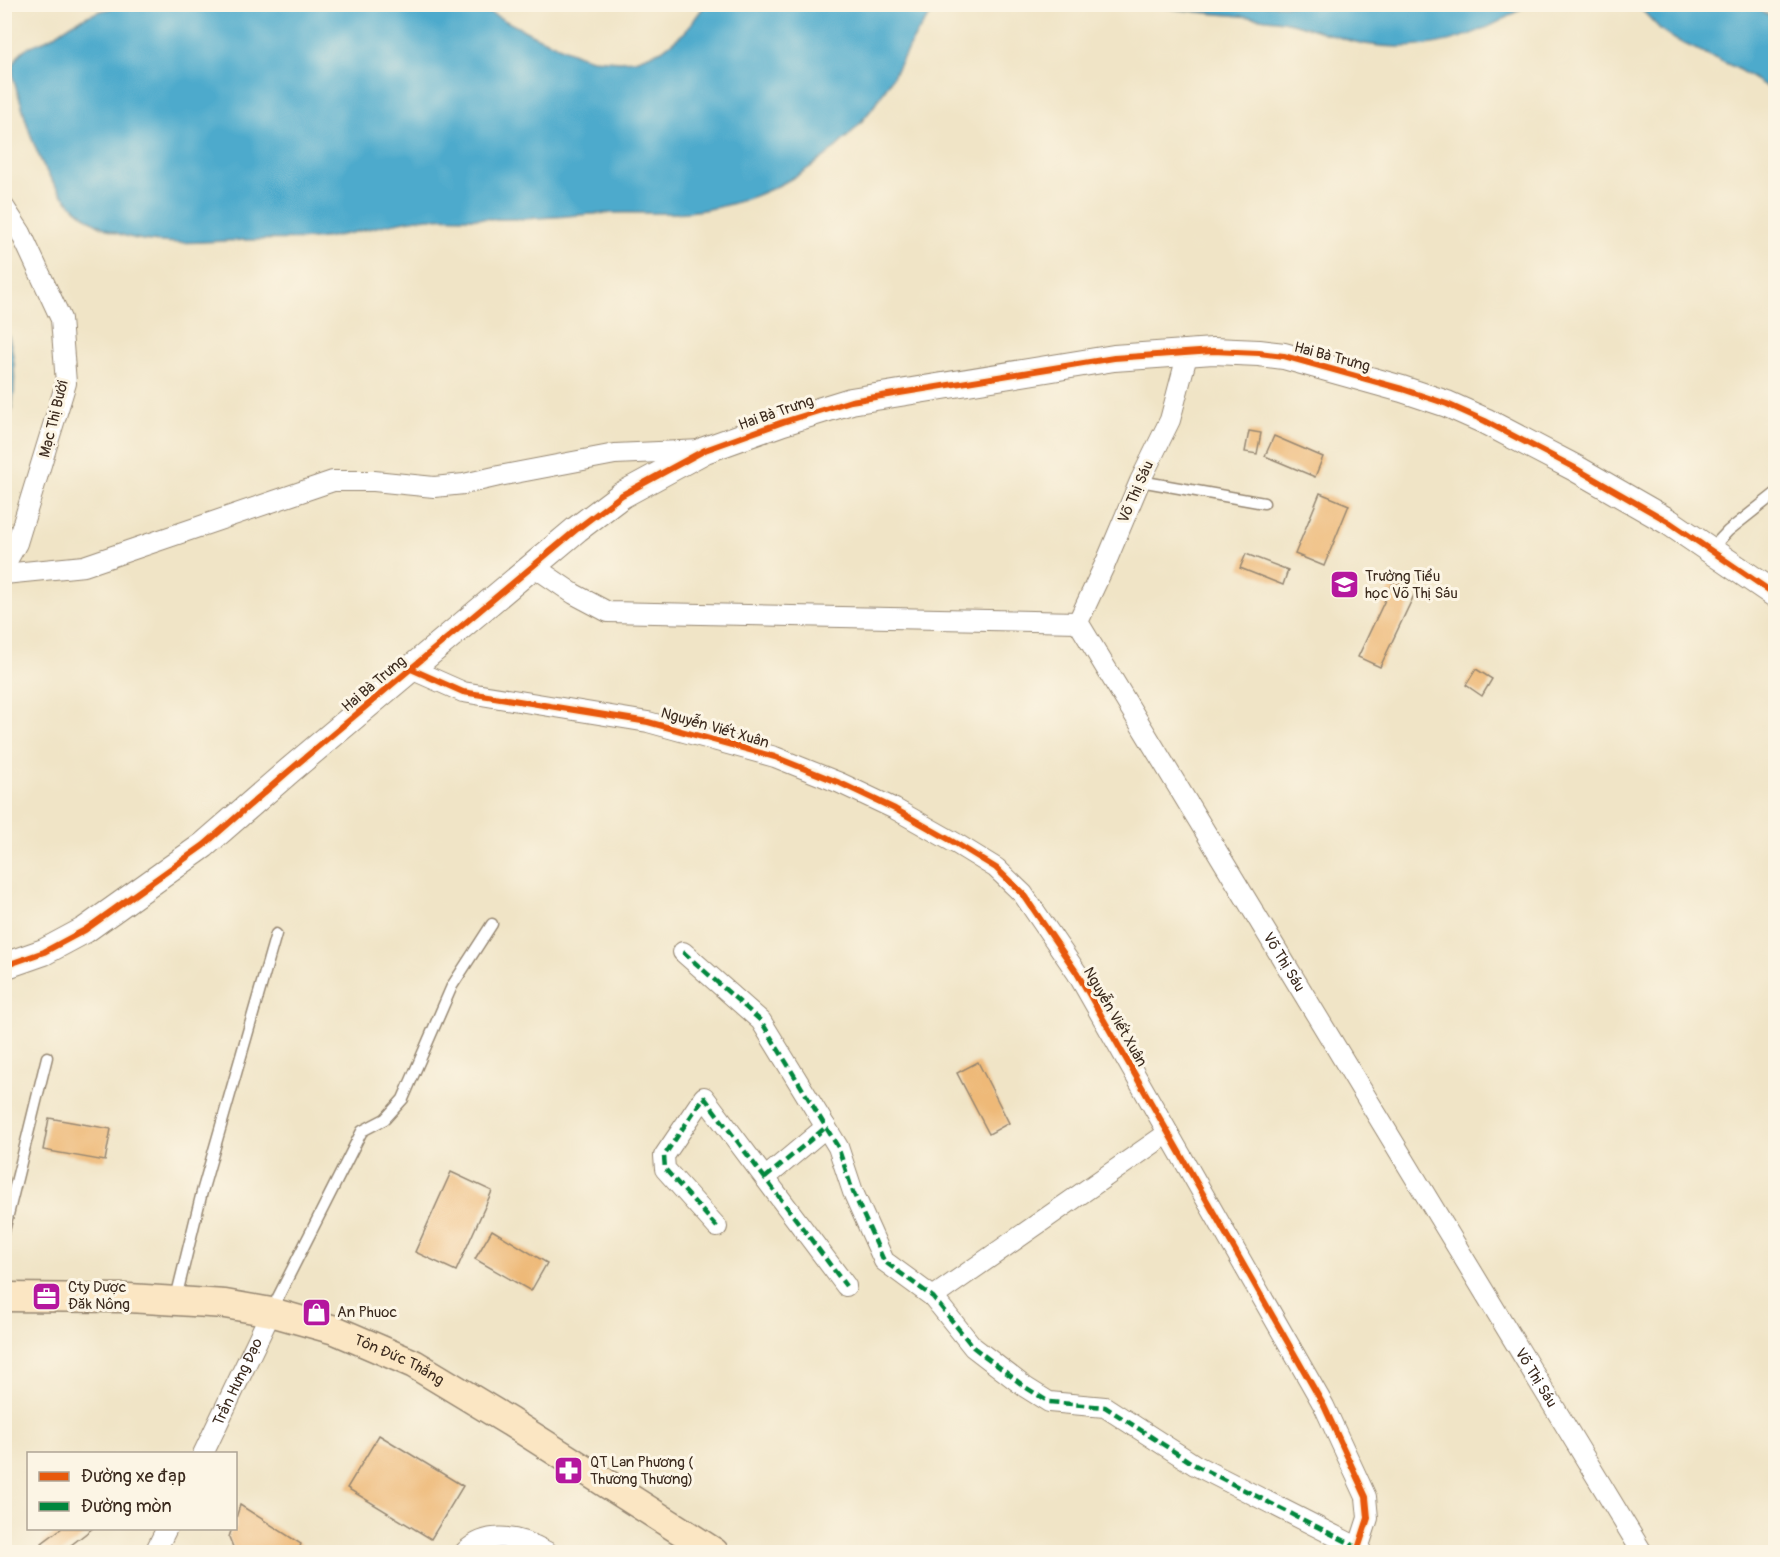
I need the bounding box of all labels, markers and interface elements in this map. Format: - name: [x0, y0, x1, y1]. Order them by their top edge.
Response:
- street label: Hai Bà Trưng: [1292, 338, 1372, 376]
- street label: Mạc Thị Bưởi: [35, 378, 73, 460]
- street label: Hai Bà Trưng: [736, 391, 816, 435]
- street label: Võ Thị Sáu: [1114, 458, 1158, 526]
- place label: Trường Tiểu học Võ Thị Sáu: [1365, 567, 1458, 603]
- school or university icon: Trường Tiểu học Võ Thị Sáu: [1328, 569, 1360, 601]
- street label: Hai Bà Trưng: [338, 652, 410, 716]
- street label: Nguyễn Viết Xuân: [659, 703, 771, 753]
- street label: Võ Thị Sáu: [1259, 929, 1309, 995]
- street label: Nguyễn Viết Xuân: [1079, 964, 1151, 1070]
- place label: Cty Dược Đăk Nông: [68, 1278, 130, 1314]
- office icon: Cty Dược Đăk Nông: [31, 1280, 63, 1312]
- shop icon: An Phuoc: [300, 1296, 332, 1328]
- place label: An Phuoc: [337, 1303, 397, 1322]
- street label: Tôn Đức Thắng: [351, 1330, 448, 1389]
- street label: Trần Hưng Đạo: [208, 1335, 267, 1429]
- street label: Võ Thị Sáu: [1511, 1344, 1561, 1411]
- legend: [27, 1452, 237, 1530]
- place label: QT Lan Phương ( Thương Thương): [590, 1453, 693, 1489]
- pharmacy icon: QT Lan Phương ( Thương Thương): [553, 1455, 585, 1487]
- text: Đường xe đạp: [81, 1465, 186, 1488]
- text: Đường mòn: [81, 1495, 172, 1518]

